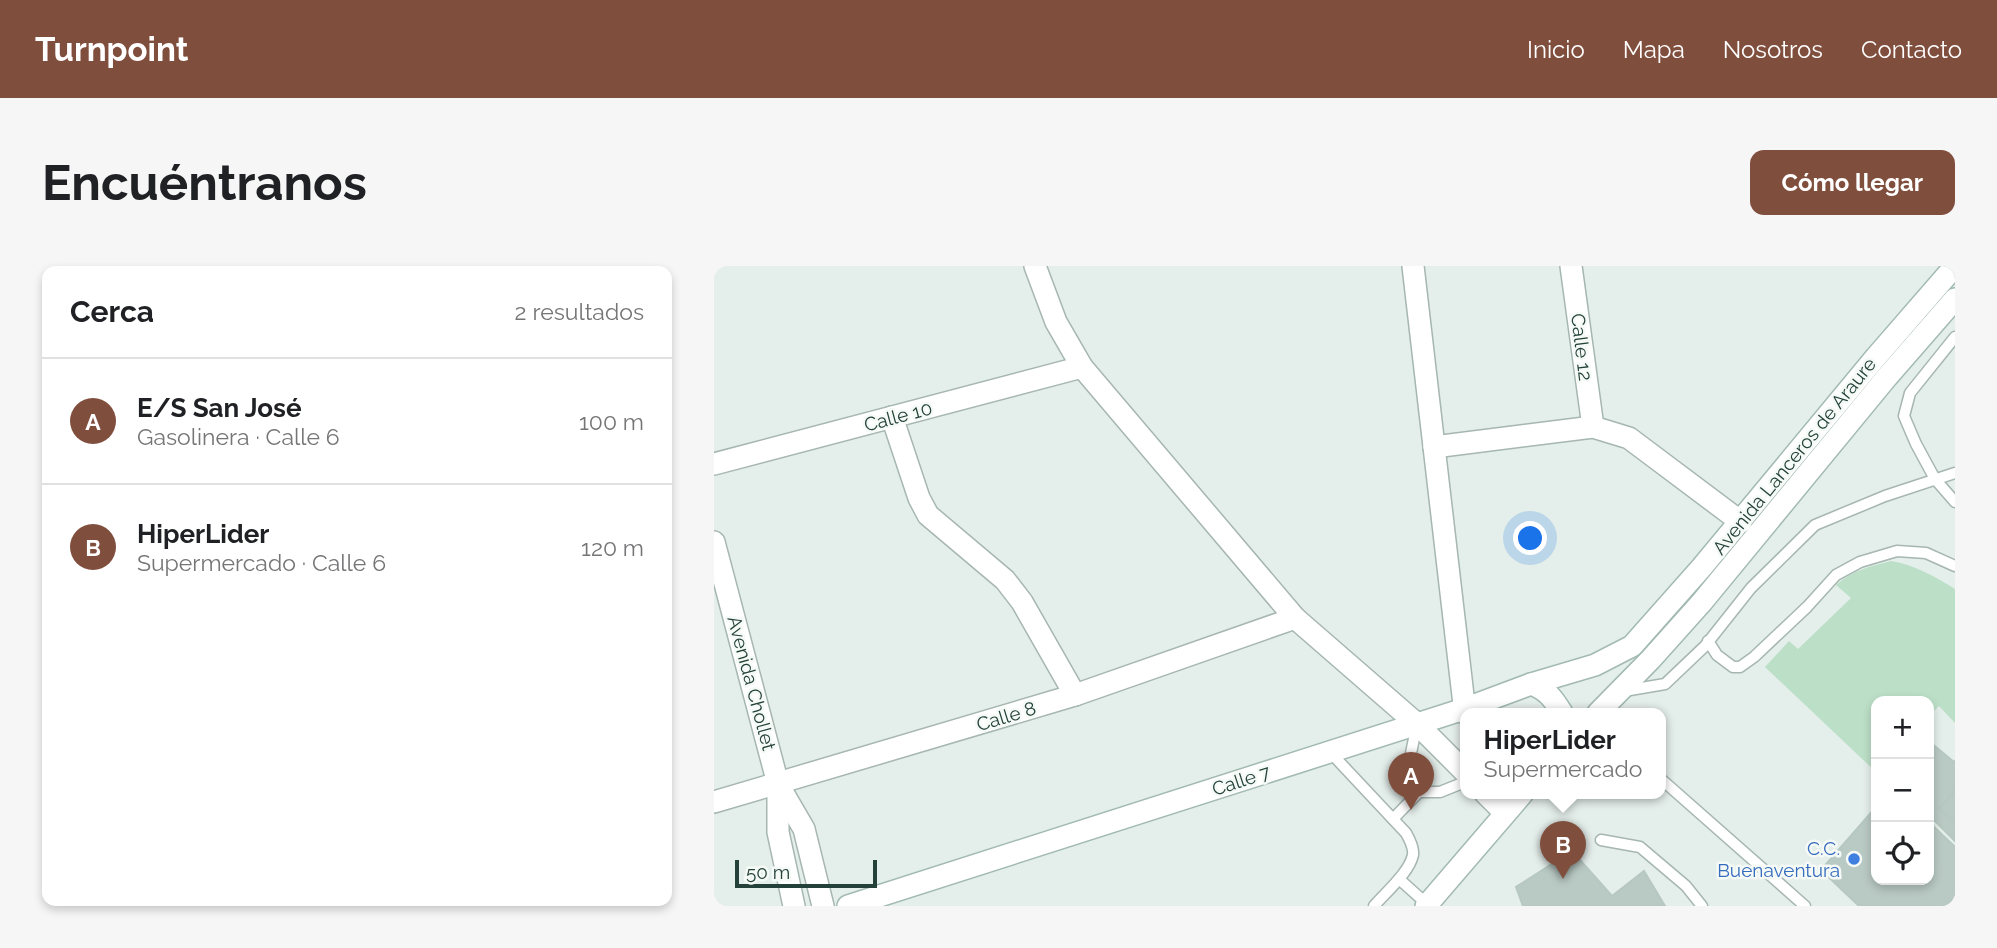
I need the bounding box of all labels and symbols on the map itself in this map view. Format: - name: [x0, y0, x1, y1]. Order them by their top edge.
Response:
- street label: Calle 12: [1567, 312, 1597, 382]
- street label: Avenida Lanceros de Araure: [1708, 353, 1880, 559]
- street label: Calle 10: [862, 396, 934, 436]
- your location: [1513, 521, 1547, 555]
- street label: Avenida Chollet: [723, 613, 781, 753]
- street label: Calle 8: [974, 697, 1038, 735]
- pin: A: [1388, 752, 1434, 810]
- street label: Calle 7: [1209, 760, 1273, 800]
- pin: B: [1540, 821, 1586, 879]
- place label: C.C. Buenaventura: [1717, 837, 1840, 881]
- marker: C.C. Buenaventura: [1846, 851, 1862, 867]
- scale bar: [735, 857, 877, 889]

